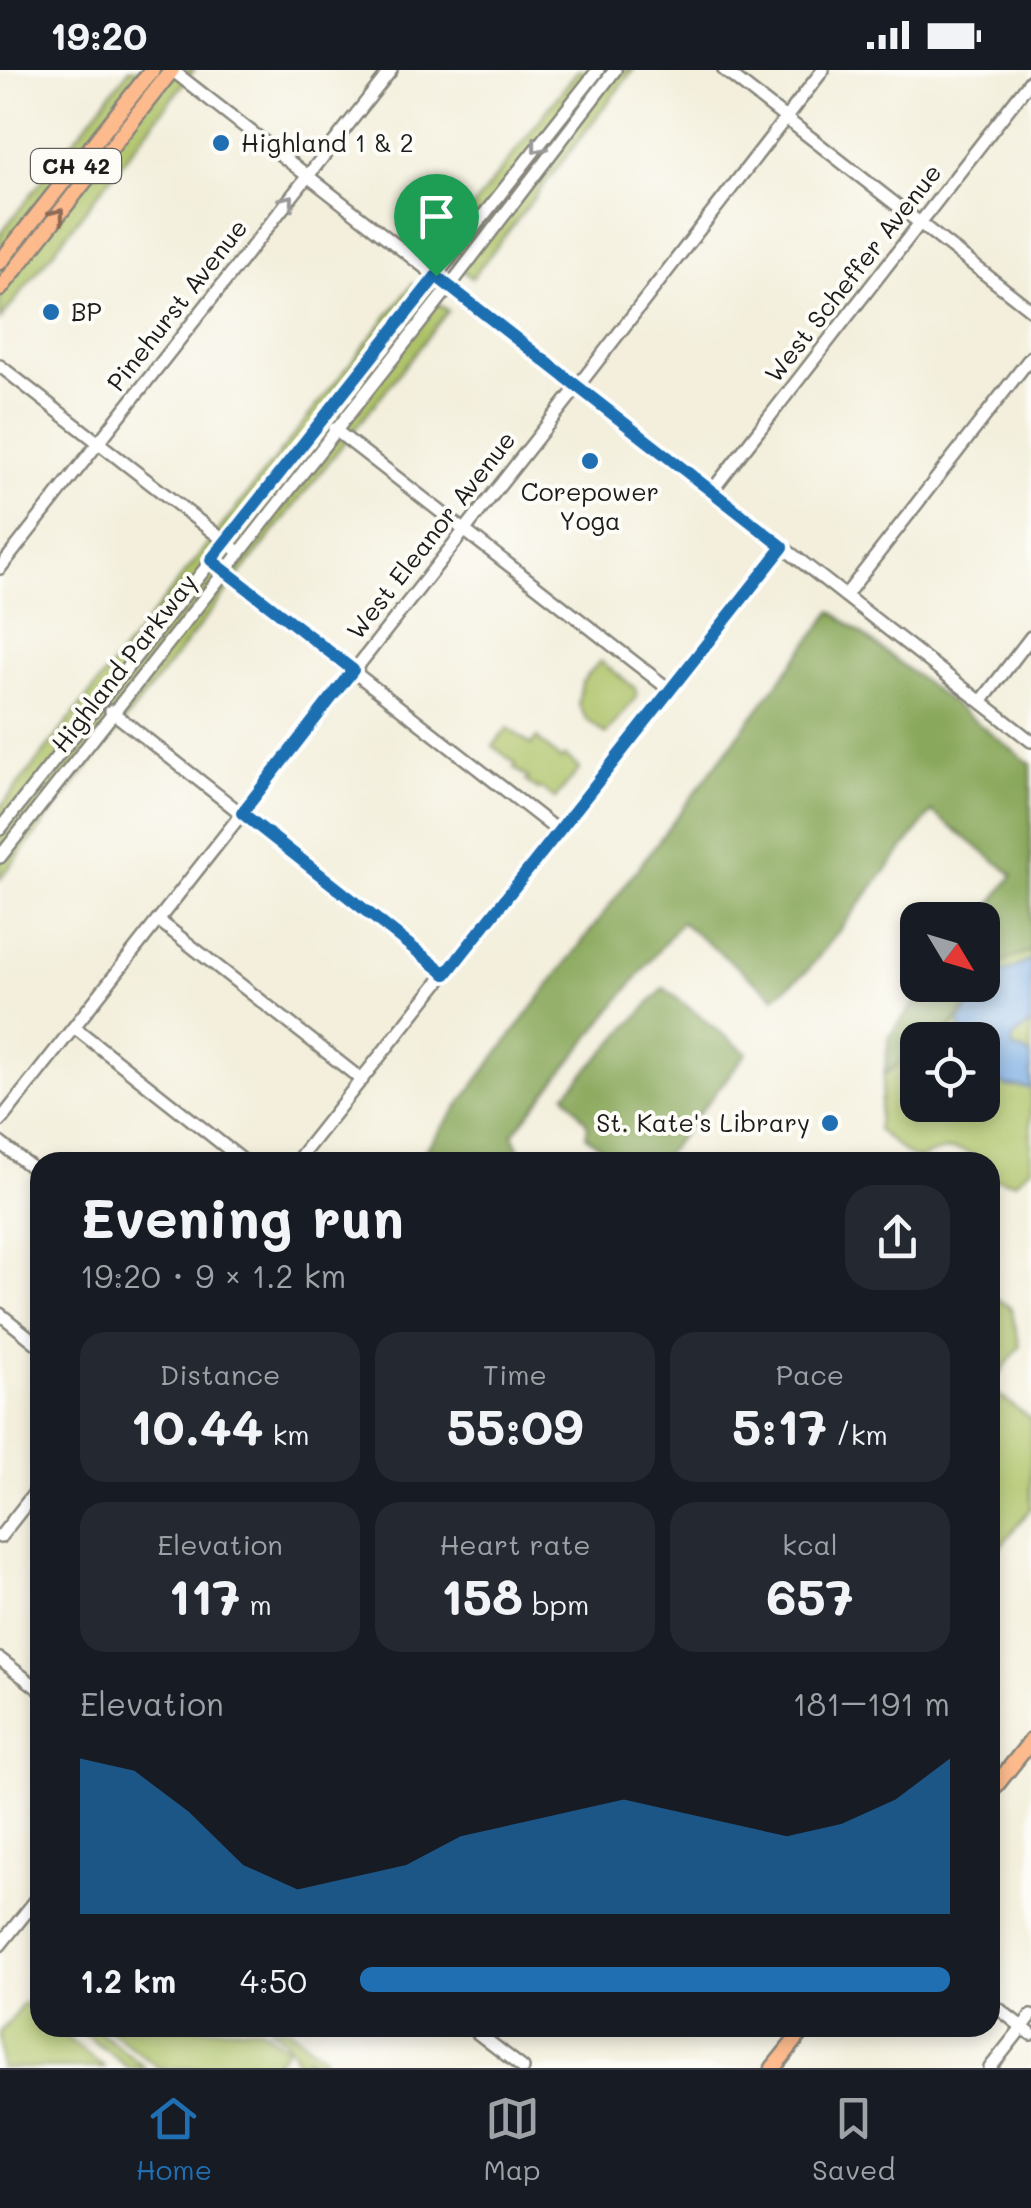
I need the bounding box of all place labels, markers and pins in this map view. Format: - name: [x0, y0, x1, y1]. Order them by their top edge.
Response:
- place label: Highland 1 & 2: [241, 126, 414, 158]
- marker: Highland 1 & 2: [210, 132, 232, 154]
- pin: [394, 174, 479, 277]
- place label: BP: [71, 295, 102, 327]
- marker: BP: [40, 301, 62, 323]
- marker: Corepower Yoga: [579, 450, 601, 472]
- place label: Corepower Yoga: [521, 475, 659, 536]
- place label: St. Kate's Library: [596, 1106, 810, 1139]
- marker: St. Kate's Library: [819, 1112, 841, 1134]

